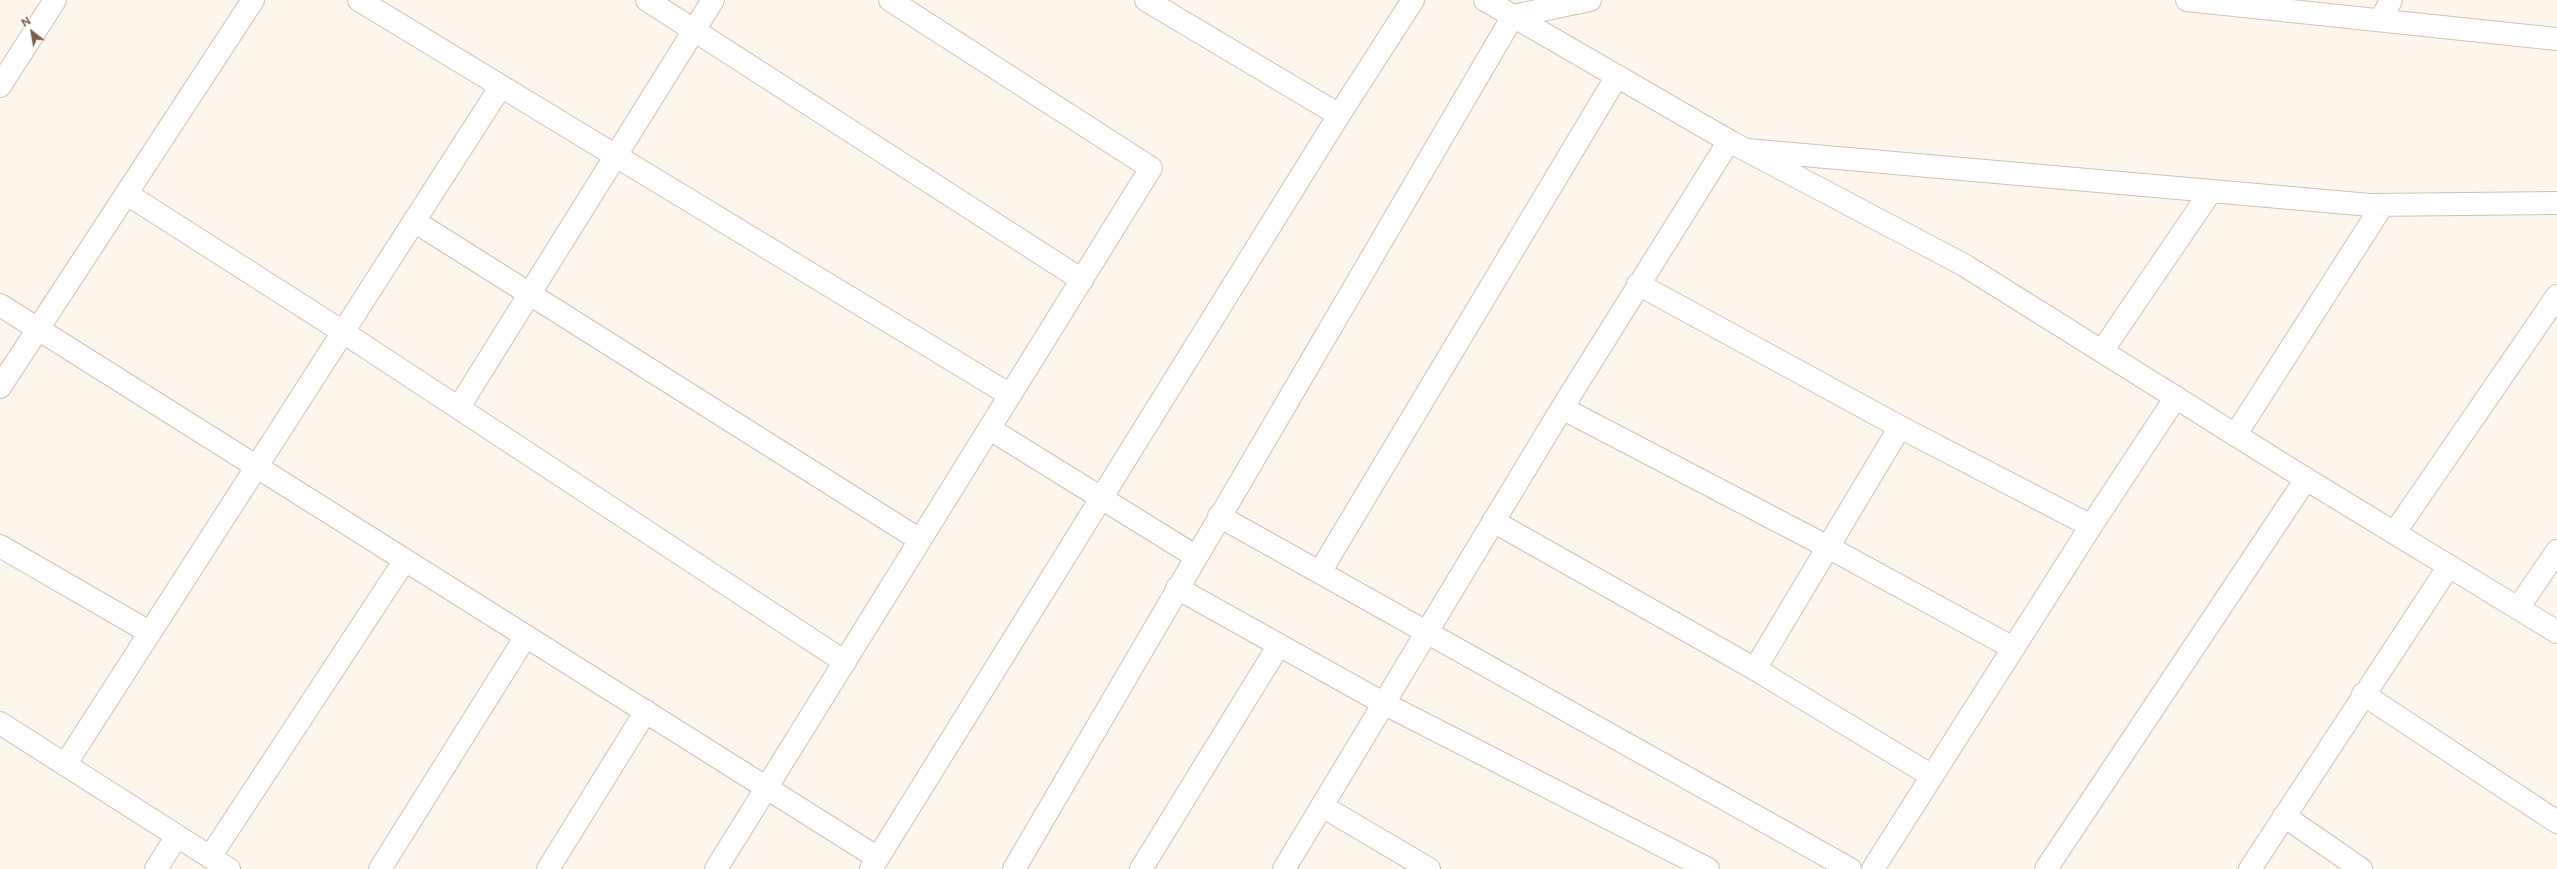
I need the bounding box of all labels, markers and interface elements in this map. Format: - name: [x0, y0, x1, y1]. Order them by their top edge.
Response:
- north arrow: [12, 12, 52, 52]
- text: N: [19, 14, 33, 29]

